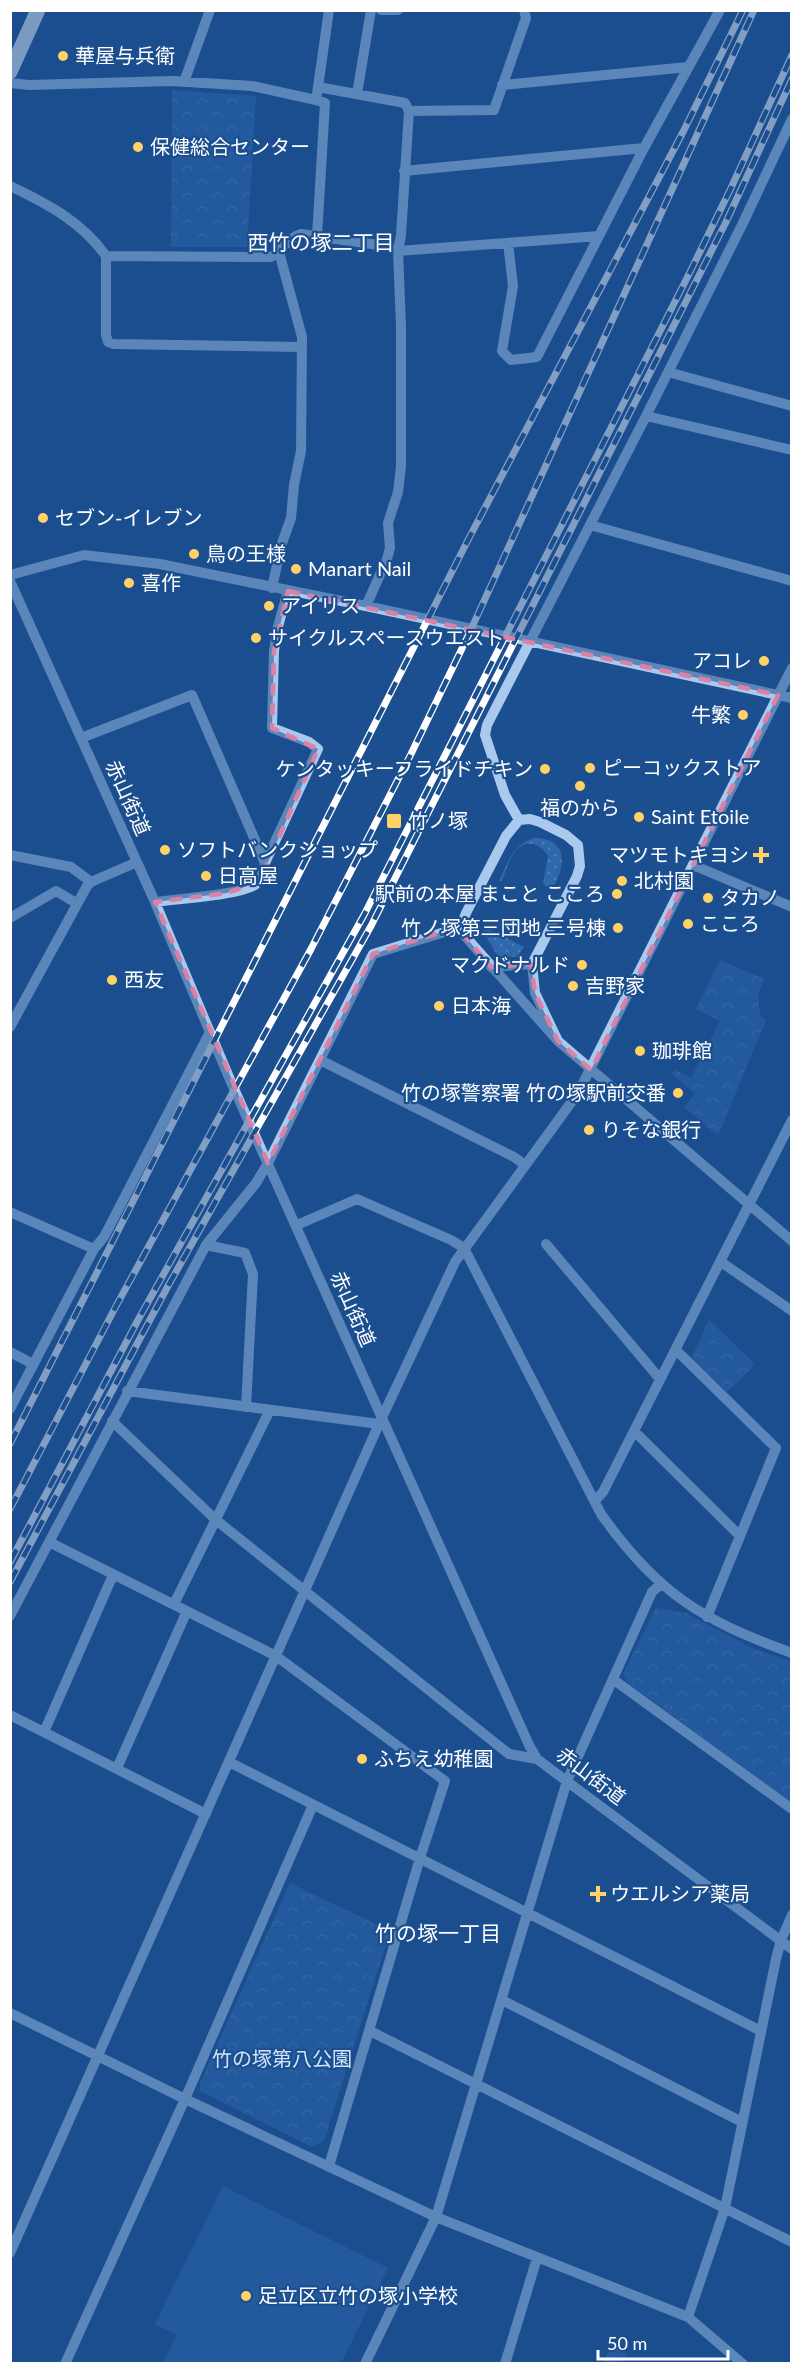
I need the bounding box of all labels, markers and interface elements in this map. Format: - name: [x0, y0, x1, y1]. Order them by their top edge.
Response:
- place label: 華屋与兵衛: [75, 43, 175, 67]
- marker: 華屋与兵衛: [56, 49, 70, 63]
- place label: 保健総合センター: [150, 134, 310, 158]
- marker: 保健総合センター: [131, 140, 145, 154]
- district label: 西竹の塚二丁目: [248, 229, 395, 254]
- place label: セブン-イレブン: [55, 505, 202, 529]
- marker: セブン-イレブン: [36, 511, 50, 525]
- place label: 鳥の王様: [206, 541, 286, 565]
- marker: 鳥の王様: [187, 547, 201, 561]
- place label: Manart Nail: [308, 556, 411, 580]
- marker: Manart Nail: [289, 562, 303, 576]
- place label: 喜作: [141, 570, 181, 594]
- marker: 喜作: [122, 576, 136, 590]
- place label: アイリス: [281, 593, 360, 617]
- marker: アイリス: [262, 599, 276, 613]
- place label: サイクルスペースウエスト: [268, 625, 505, 649]
- marker: サイクルスペースウエスト: [249, 631, 263, 645]
- place label: アコレ: [692, 648, 752, 672]
- marker: アコレ: [757, 654, 771, 668]
- place label: 牛繁: [691, 702, 731, 726]
- marker: 牛繁: [736, 708, 750, 722]
- place label: ピーコックストア: [602, 755, 761, 779]
- street label: 赤山街道: [102, 756, 156, 839]
- place label: ケンタッキーフライドチキン: [275, 756, 533, 780]
- marker: ピーコックストア: [583, 761, 597, 775]
- marker: ケンタッキーフライドチキン: [538, 762, 552, 776]
- marker: 福のから: [573, 779, 587, 793]
- place label: 福のから: [540, 795, 620, 819]
- place label: Saint Etoile: [651, 804, 749, 828]
- place label: 竹ノ塚: [408, 808, 468, 832]
- marker: Saint Etoile: [632, 810, 646, 824]
- marker: 竹ノ塚: [385, 812, 403, 830]
- place label: ソフトバンクショップ: [177, 837, 378, 861]
- place label: マツモトキヨシ: [609, 842, 749, 866]
- marker: ソフトバンクショップ: [158, 843, 172, 857]
- marker: マツモトキヨシ: [754, 848, 768, 862]
- place label: 日高屋: [218, 863, 278, 887]
- place label: 北村園: [634, 868, 694, 892]
- marker: 日高屋: [199, 869, 213, 883]
- marker: 北村園: [615, 874, 629, 888]
- place label: 駅前の本屋 まこと こころ: [375, 881, 605, 905]
- place label: タカノ: [720, 885, 780, 909]
- marker: 駅前の本屋 まこと こころ: [610, 887, 624, 901]
- marker: タカノ: [701, 891, 715, 905]
- place label: こころ: [700, 911, 760, 935]
- place label: 竹ノ塚第三団地 三号棟: [401, 915, 606, 939]
- marker: こころ: [681, 917, 695, 931]
- marker: 竹ノ塚第三団地 三号棟: [611, 921, 625, 935]
- place label: マクドナルド: [450, 952, 570, 976]
- marker: マクドナルド: [575, 958, 589, 972]
- place label: 西友: [124, 967, 164, 991]
- marker: 西友: [105, 973, 119, 987]
- place label: 吉野家: [585, 973, 645, 997]
- marker: 吉野家: [566, 979, 580, 993]
- place label: 日本海: [451, 993, 511, 1017]
- marker: 日本海: [432, 999, 446, 1013]
- place label: 珈琲館: [652, 1038, 712, 1062]
- marker: 珈琲館: [633, 1044, 647, 1058]
- place label: 竹の塚警察署 竹の塚駅前交番: [401, 1080, 666, 1104]
- marker: 竹の塚警察署 竹の塚駅前交番: [671, 1086, 685, 1100]
- place label: りそな銀行: [601, 1117, 701, 1141]
- marker: りそな銀行: [582, 1123, 596, 1137]
- street label: 赤山街道: [327, 1267, 381, 1350]
- street label: 赤山街道: [552, 1742, 631, 1809]
- place label: ふちえ幼稚園: [374, 1746, 493, 1770]
- marker: ふちえ幼稚園: [355, 1752, 369, 1766]
- place label: ウエルシア薬局: [610, 1881, 750, 1905]
- marker: ウエルシア薬局: [591, 1887, 605, 1901]
- district label: 竹の塚一丁目: [375, 1920, 501, 1945]
- park label: 竹の塚第八公園: [212, 2046, 352, 2070]
- place label: 足立区立竹の塚小学校: [258, 2283, 458, 2307]
- marker: 足立区立竹の塚小学校: [239, 2289, 253, 2303]
- scale bar: [598, 2323, 728, 2361]
- text: 50 m: [607, 2332, 647, 2354]

